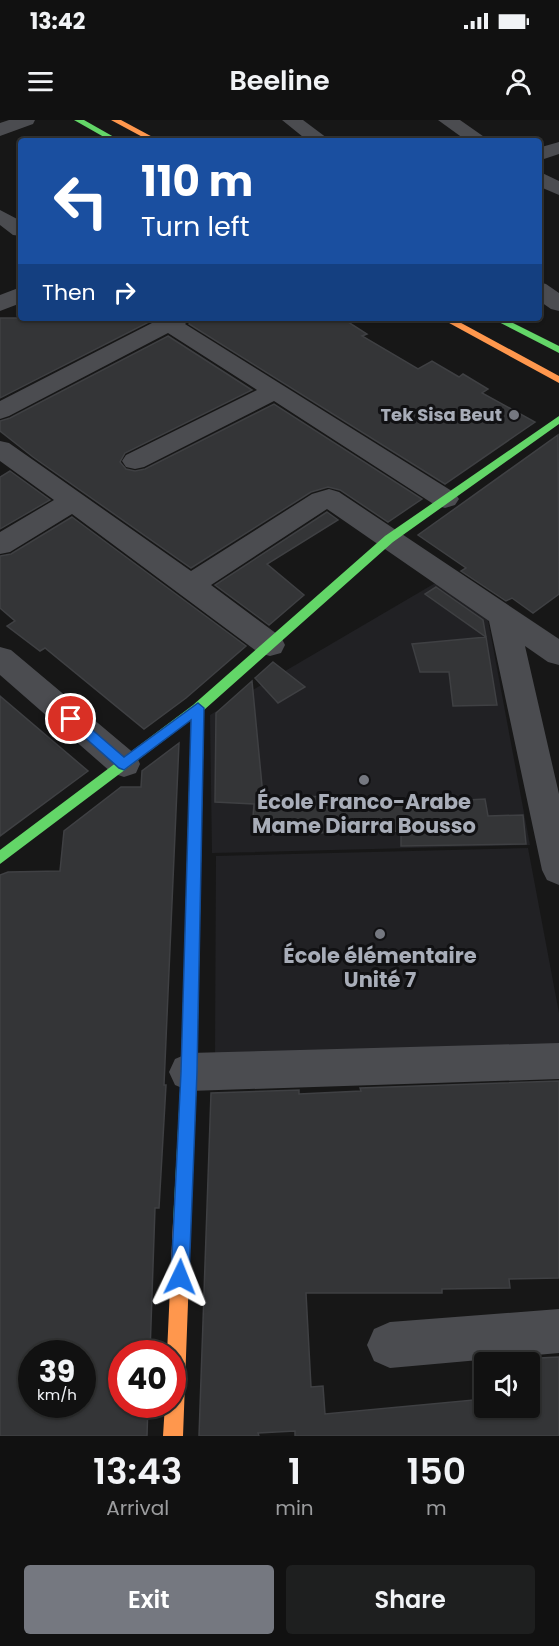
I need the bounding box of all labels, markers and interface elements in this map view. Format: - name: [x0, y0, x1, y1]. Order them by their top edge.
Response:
- text: 13:42: [30, 6, 85, 37]
- text: Beeline: [229, 62, 330, 99]
- icon: menu: [24, 65, 57, 98]
- icon: person: [502, 65, 535, 98]
- text: 110 m: [141, 152, 253, 211]
- icon: left: [42, 162, 120, 240]
- text: Turn left: [141, 208, 250, 245]
- icon: right: [108, 276, 141, 309]
- text: Then: [42, 277, 96, 308]
- place label: Tek Sisa Beut: [380, 402, 502, 427]
- marker: Tek Sisa Beut: [507, 408, 521, 422]
- pin: [45, 693, 96, 744]
- icon: arrive: [54, 702, 87, 735]
- marker: École Franco-Arabe Mame Diarra Bousso: [357, 773, 371, 787]
- place label: École Franco-Arabe Mame Diarra Bousso: [252, 787, 476, 840]
- marker: École élémentaire Unité 7: [373, 927, 387, 941]
- place label: École élémentaire Unité 7: [283, 941, 477, 994]
- position arrow: [148, 1245, 212, 1309]
- speed limit sign: 40: [108, 1340, 186, 1418]
- text: 39: [39, 1350, 75, 1393]
- map controls: [474, 1352, 540, 1418]
- button: sound: [474, 1352, 540, 1418]
- text: km/h: [37, 1384, 77, 1405]
- text: 13:43: [93, 1446, 182, 1497]
- text: 1: [288, 1446, 301, 1497]
- text: 150: [407, 1446, 466, 1497]
- text: Arrival: [106, 1494, 169, 1522]
- text: min: [275, 1494, 314, 1522]
- text: m: [426, 1494, 447, 1522]
- button: Exit: [24, 1565, 274, 1634]
- button: Share: [286, 1565, 535, 1634]

